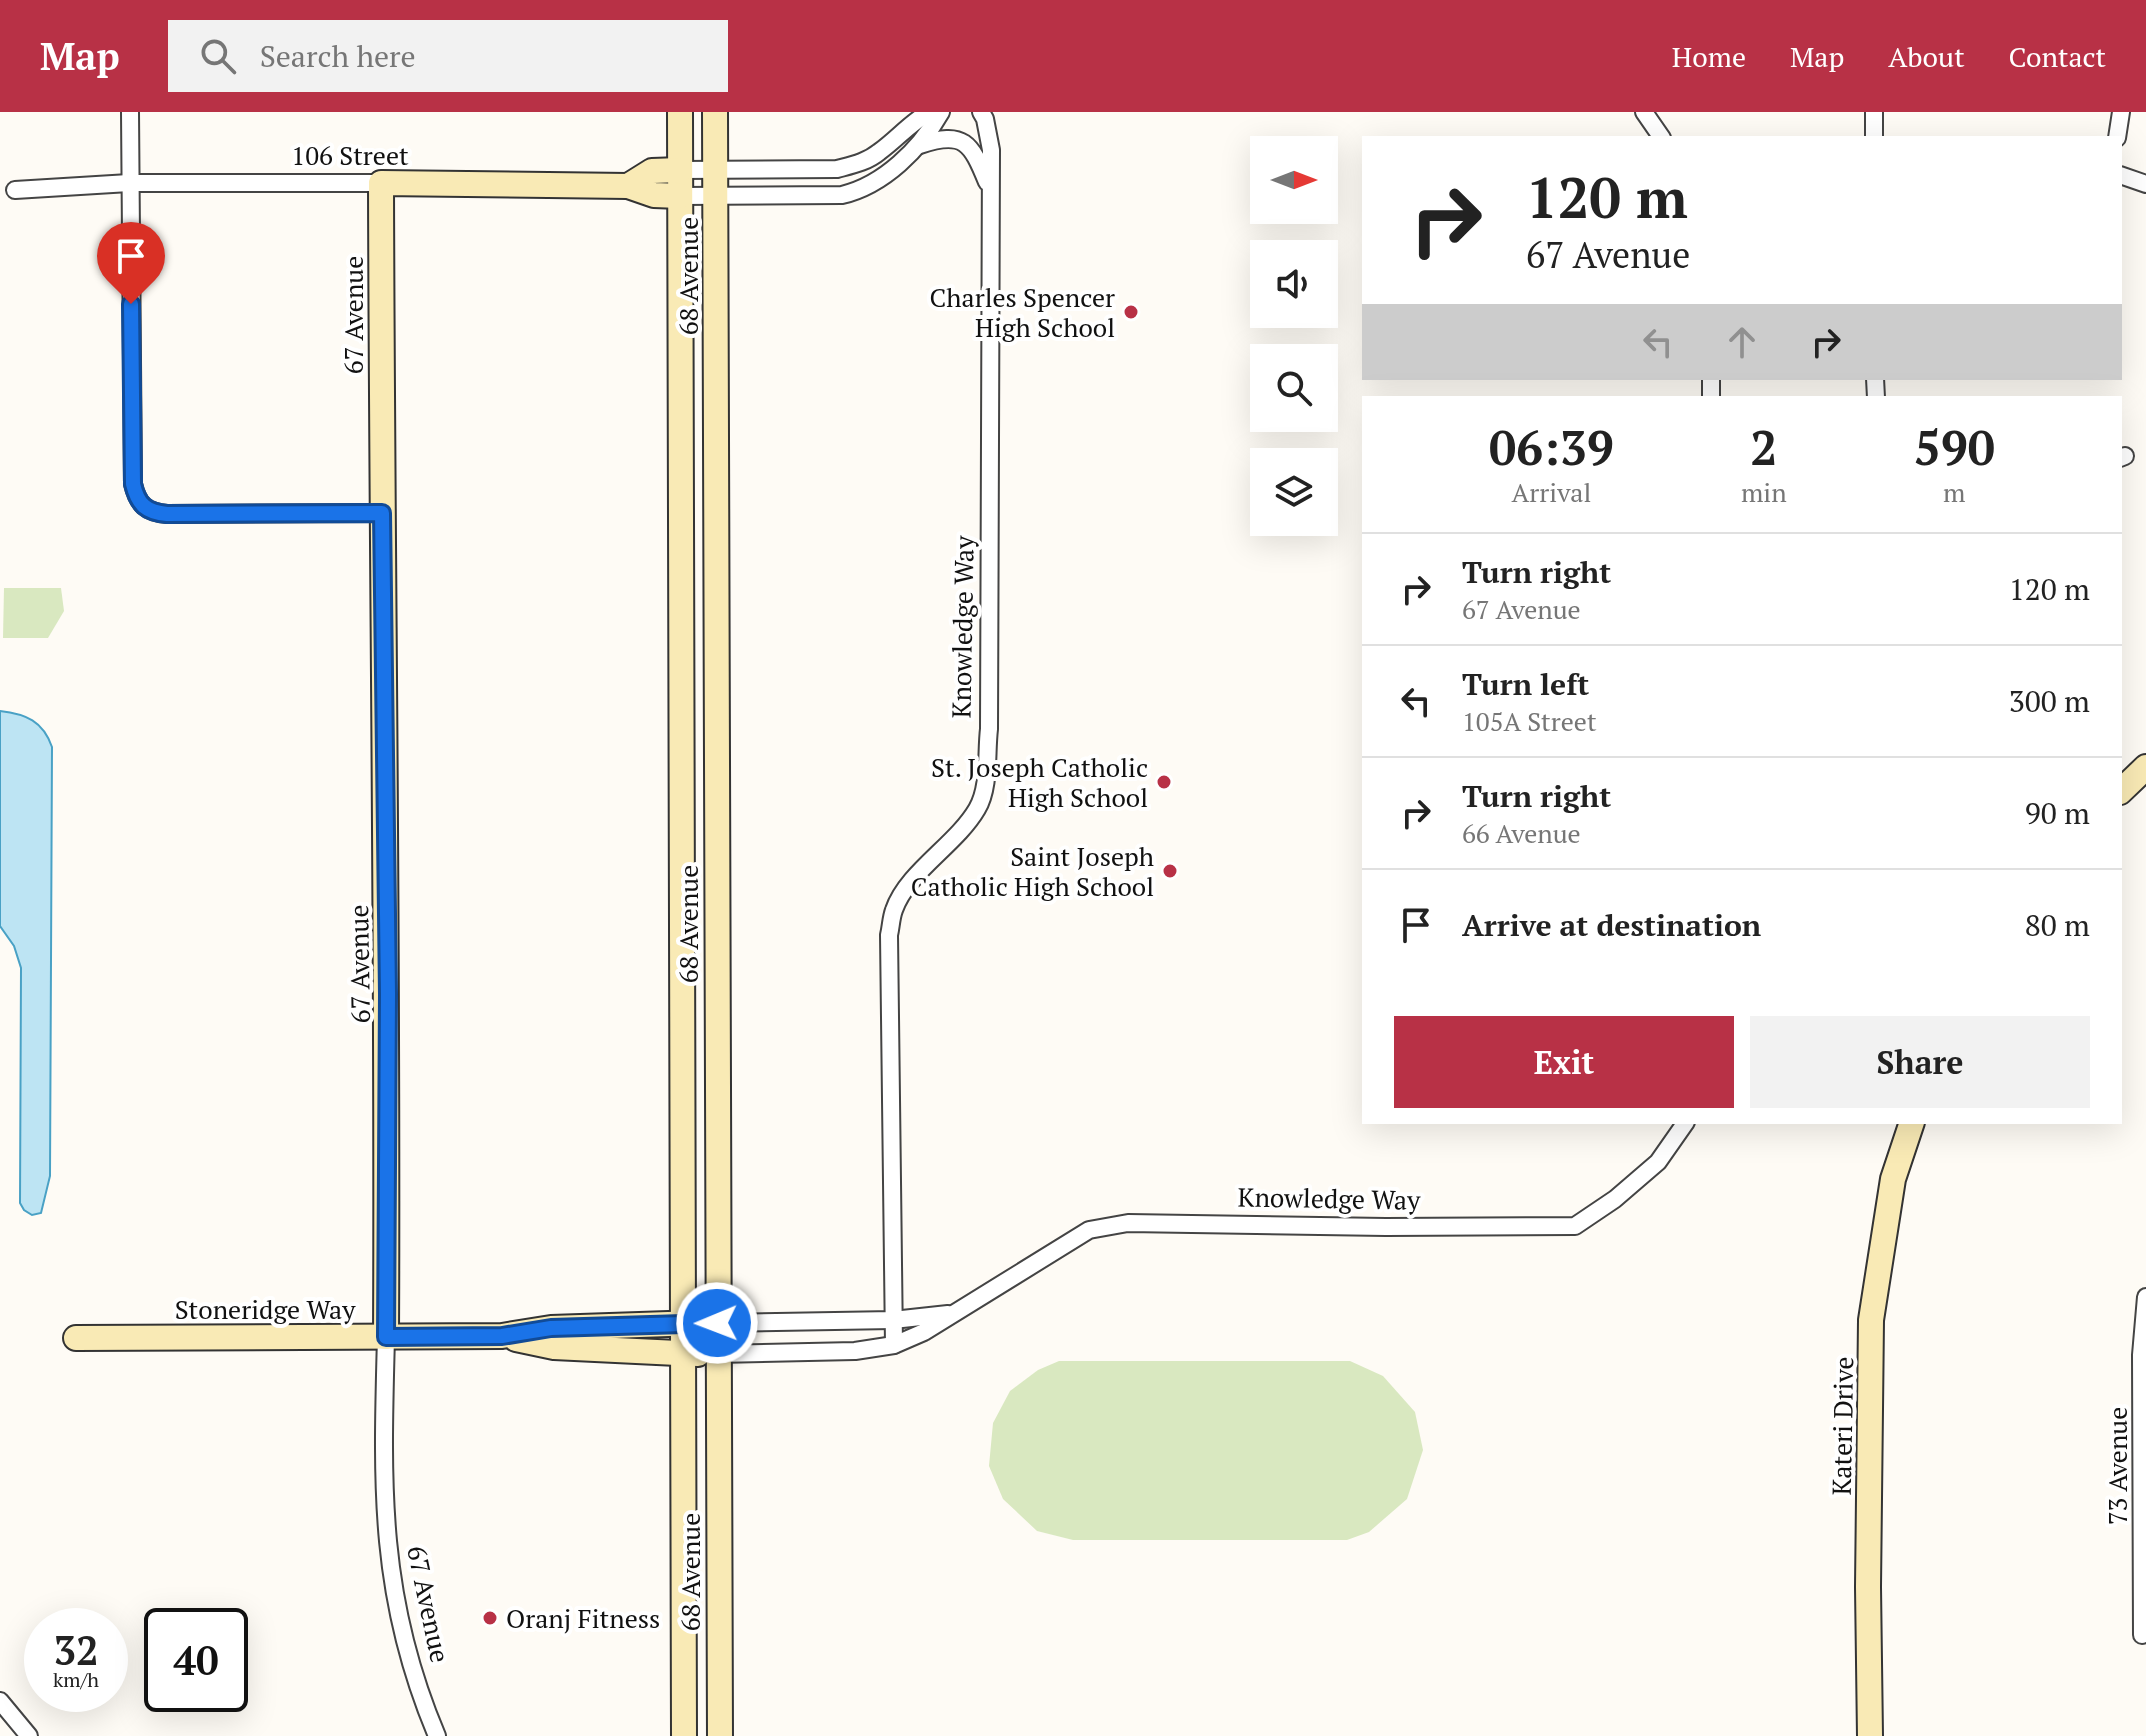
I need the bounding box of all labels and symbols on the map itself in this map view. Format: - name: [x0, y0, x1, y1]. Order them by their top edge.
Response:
- north arrow: [1250, 136, 1338, 224]
- street label: 106 Street: [291, 138, 409, 172]
- street label: 68 Avenue: [671, 217, 705, 335]
- pin: [97, 222, 165, 304]
- street label: 67 Avenue: [336, 256, 370, 374]
- place label: Charles Spencer High School: [930, 280, 1115, 344]
- marker: Charles Spencer High School: [1122, 303, 1140, 321]
- street label: Knowledge Way: [943, 535, 981, 719]
- place label: St. Joseph Catholic High School: [931, 750, 1148, 814]
- marker: St. Joseph Catholic High School: [1155, 773, 1173, 791]
- place label: Saint Joseph Catholic High School: [911, 839, 1154, 903]
- marker: Saint Joseph Catholic High School: [1161, 862, 1179, 880]
- street label: 68 Avenue: [671, 865, 705, 983]
- street label: 67 Avenue: [341, 904, 377, 1024]
- street label: Knowledge Way: [1237, 1179, 1421, 1217]
- position arrow: [675, 1281, 759, 1365]
- street label: Stoneridge Way: [175, 1292, 356, 1326]
- street label: Kateri Drive: [1824, 1356, 1860, 1496]
- street label: 73 Avenue: [2100, 1407, 2134, 1525]
- street label: 68 Avenue: [673, 1513, 707, 1631]
- street label: 67 Avenue: [400, 1542, 458, 1666]
- place label: Oranj Fitness: [506, 1601, 660, 1635]
- speed limit sign: 40: [144, 1608, 248, 1712]
- marker: Oranj Fitness: [481, 1609, 499, 1627]

